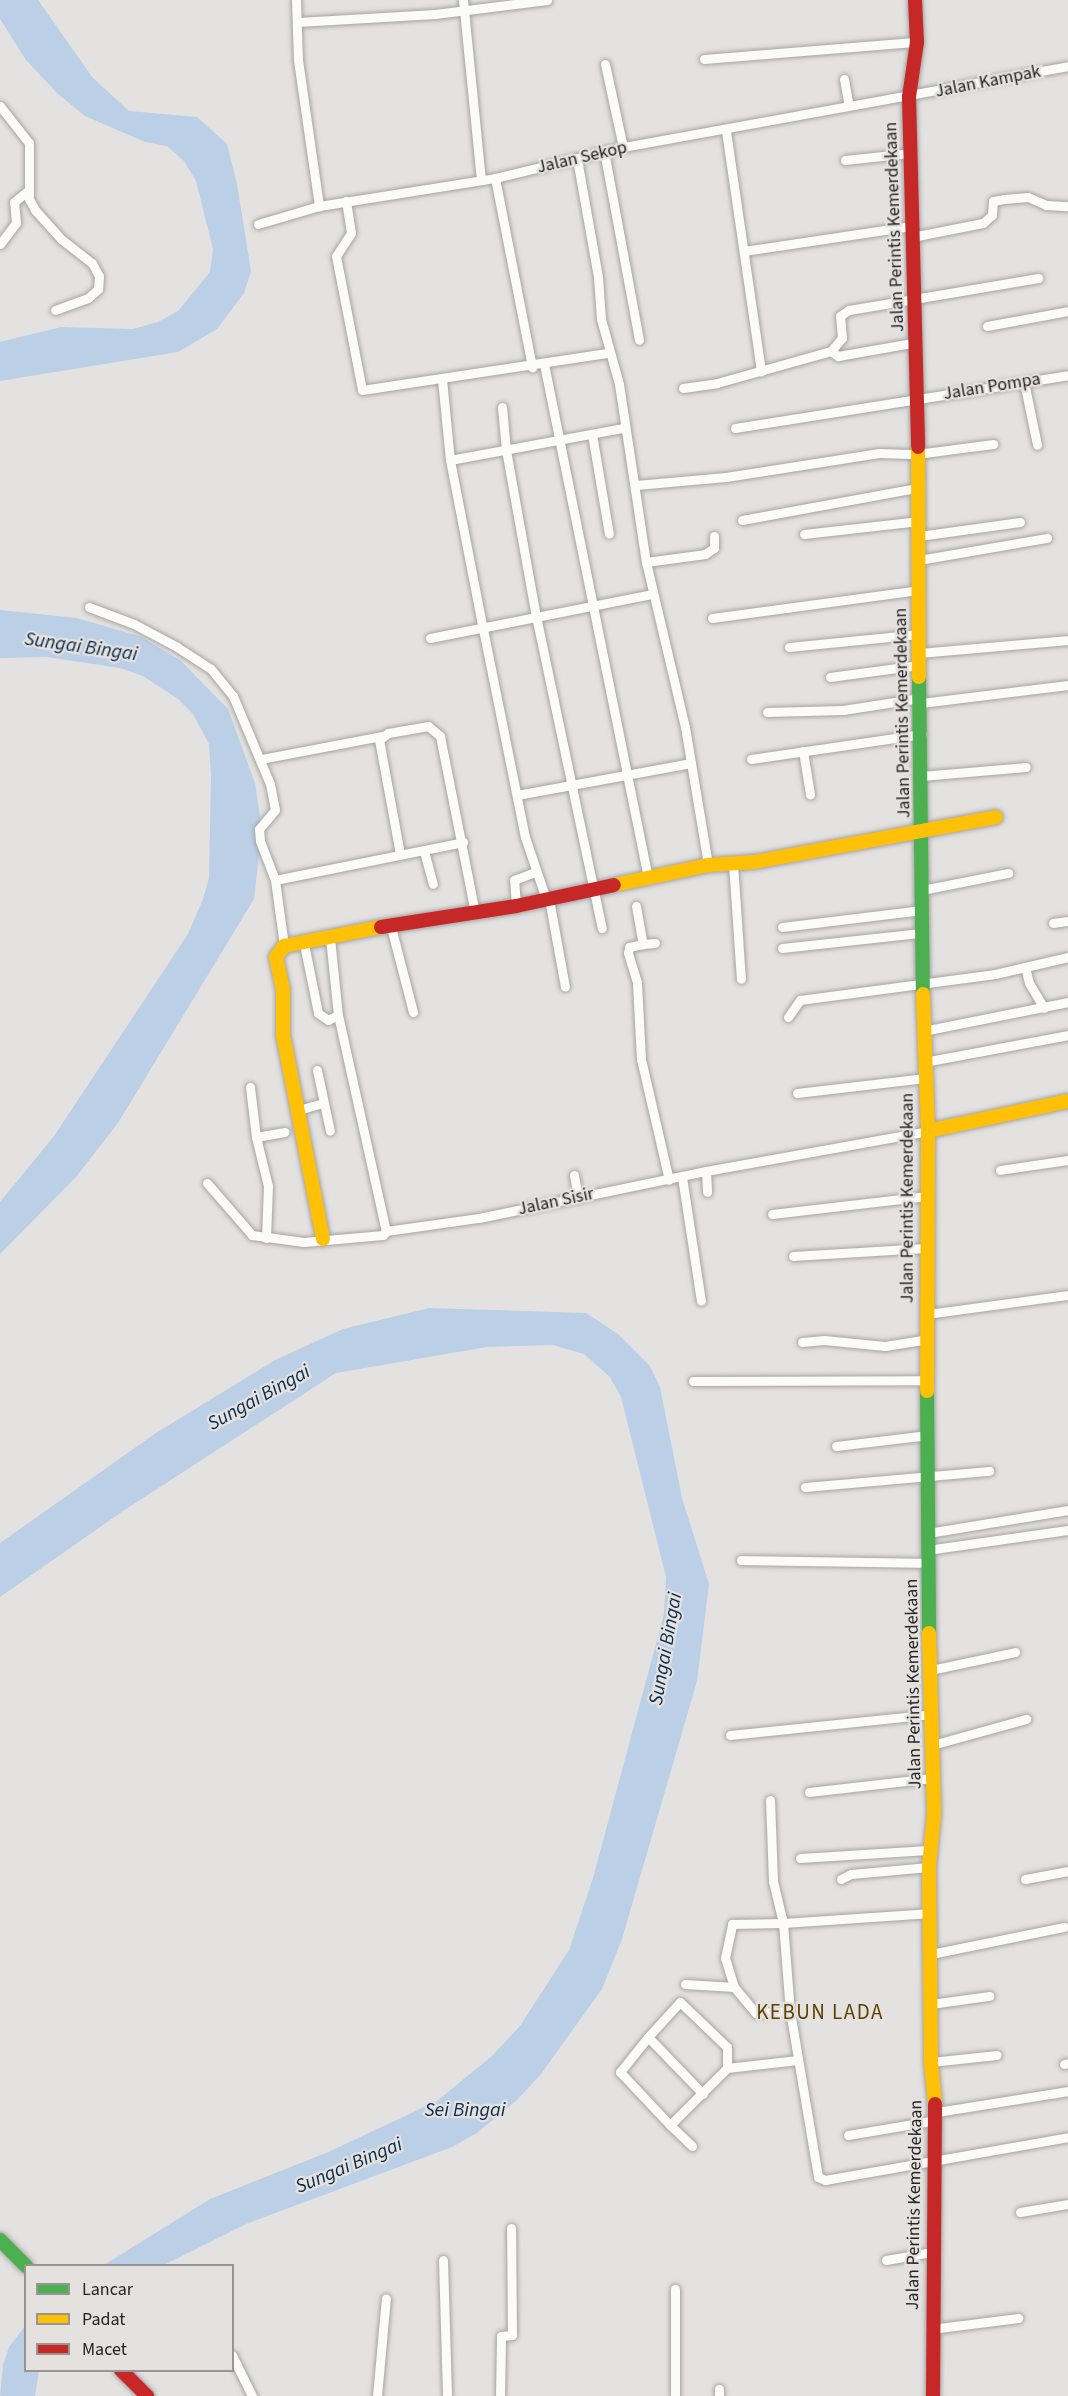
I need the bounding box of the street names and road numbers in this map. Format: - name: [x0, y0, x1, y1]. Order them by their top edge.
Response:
- street label: Jalan Kampak: [933, 61, 1043, 103]
- street label: Jalan Perintis Kemerdekaan: [881, 121, 909, 333]
- street label: Jalan Sekop: [535, 137, 629, 179]
- street label: Jalan Pompa: [942, 369, 1042, 405]
- street label: Jalan Perintis Kemerdekaan: [890, 608, 916, 818]
- street label: Jalan Perintis Kemerdekaan: [897, 1093, 919, 1303]
- street label: Jalan Sisir: [516, 1183, 596, 1221]
- street label: Jalan Perintis Kemerdekaan: [901, 1579, 927, 1789]
- street label: Jalan Perintis Kemerdekaan: [902, 2100, 928, 2310]

